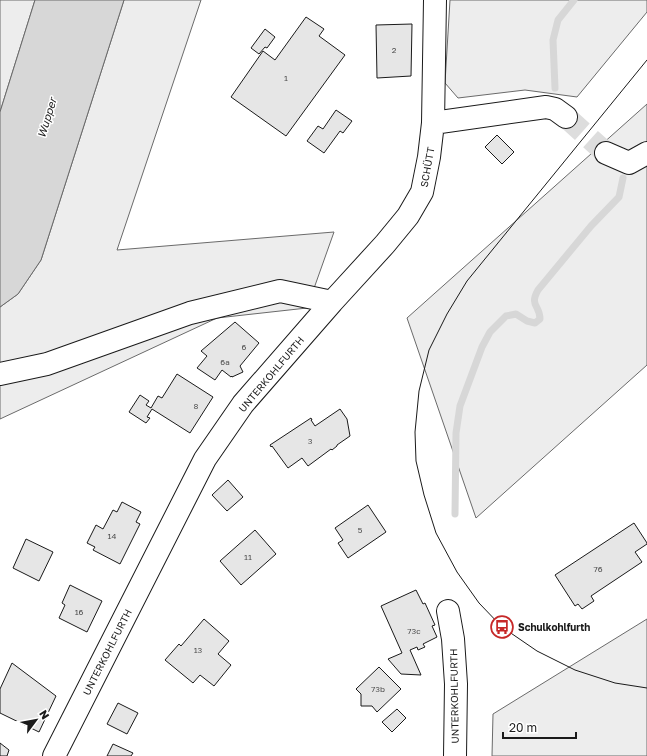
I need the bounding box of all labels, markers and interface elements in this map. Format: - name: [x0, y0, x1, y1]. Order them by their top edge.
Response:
- house number: 2: [392, 45, 397, 55]
- house number: 1: [284, 73, 288, 83]
- water label: Wupper: [34, 95, 60, 140]
- street label: SCHÜTT: [417, 146, 436, 188]
- street label: UNTERKOHLFURTH: [236, 334, 306, 414]
- house number: 6: [242, 342, 247, 352]
- house number: 6a: [220, 357, 230, 367]
- house number: 8: [194, 401, 199, 411]
- house number: 3: [308, 436, 313, 446]
- house number: 5: [358, 525, 363, 535]
- house number: 14: [108, 531, 116, 541]
- house number: 11: [244, 552, 252, 562]
- house number: 76: [593, 564, 603, 574]
- house number: 16: [75, 607, 84, 617]
- street label: UNTERKOHLFURTH: [80, 607, 134, 697]
- bus stop icon: Schulkohlfurth: [489, 614, 515, 640]
- place label: Schulkohlfurth: [518, 621, 590, 633]
- house number: 73c: [407, 626, 421, 636]
- house number: 13: [194, 645, 203, 655]
- street label: UNTERKOHLFURTH: [447, 648, 461, 744]
- house number: 73b: [371, 684, 385, 694]
- north arrow: [16, 700, 56, 740]
- text: N: [37, 707, 53, 721]
- scale bar: [503, 714, 576, 740]
- text: 20 m: [509, 720, 537, 735]

